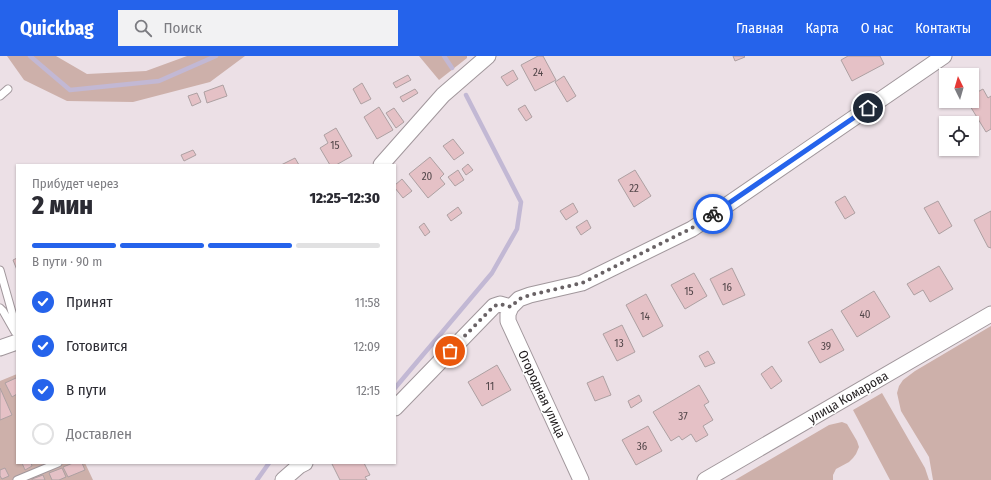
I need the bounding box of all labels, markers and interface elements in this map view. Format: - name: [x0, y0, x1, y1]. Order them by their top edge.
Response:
- search box: [118, 10, 398, 46]
- text: Quickbag: [20, 17, 94, 40]
- icon: search: [132, 17, 154, 39]
- text: Поиск: [164, 19, 202, 37]
- text: Главная: [736, 20, 783, 37]
- text: Карта: [805, 20, 839, 37]
- text: О нас: [861, 20, 893, 37]
- text: Контакты: [915, 20, 971, 37]
- house number: 24: [533, 66, 544, 79]
- north arrow: [939, 68, 979, 108]
- map controls: [939, 68, 979, 156]
- pin: [851, 91, 885, 125]
- icon: home: [857, 97, 879, 119]
- button: locate: [939, 116, 979, 156]
- house number: 15: [330, 139, 340, 152]
- house number: 20: [422, 170, 433, 183]
- text: Прибудет через: [32, 176, 119, 191]
- house number: 22: [629, 182, 639, 195]
- text: 12:25–12:30: [310, 189, 380, 207]
- text: 2 мин: [32, 190, 93, 221]
- courier: [693, 194, 733, 234]
- icon: bike: [702, 203, 724, 225]
- text: В пути · 90 m: [32, 254, 102, 269]
- house number: 16: [722, 281, 732, 294]
- house number: 15: [684, 285, 694, 298]
- icon: check: [32, 291, 54, 313]
- text: Принят: [66, 293, 113, 311]
- text: 11:58: [355, 295, 380, 310]
- house number: 40: [859, 308, 871, 321]
- house number: 14: [640, 310, 650, 323]
- pin: [433, 334, 467, 368]
- icon: check: [32, 335, 54, 357]
- text: Готовится: [66, 337, 128, 355]
- house number: 13: [614, 337, 624, 350]
- text: 12:09: [353, 339, 380, 354]
- icon: bag: [439, 340, 461, 362]
- house number: 39: [821, 340, 831, 353]
- street label: Огородная улица: [515, 348, 569, 440]
- street label: улица Комарова: [805, 368, 891, 426]
- icon: check: [32, 379, 54, 401]
- house number: 11: [486, 380, 494, 393]
- text: В пути: [66, 381, 107, 399]
- text: 12:15: [356, 383, 380, 398]
- house number: 37: [678, 410, 688, 423]
- text: Доставлен: [66, 425, 132, 443]
- house number: 36: [637, 440, 648, 453]

